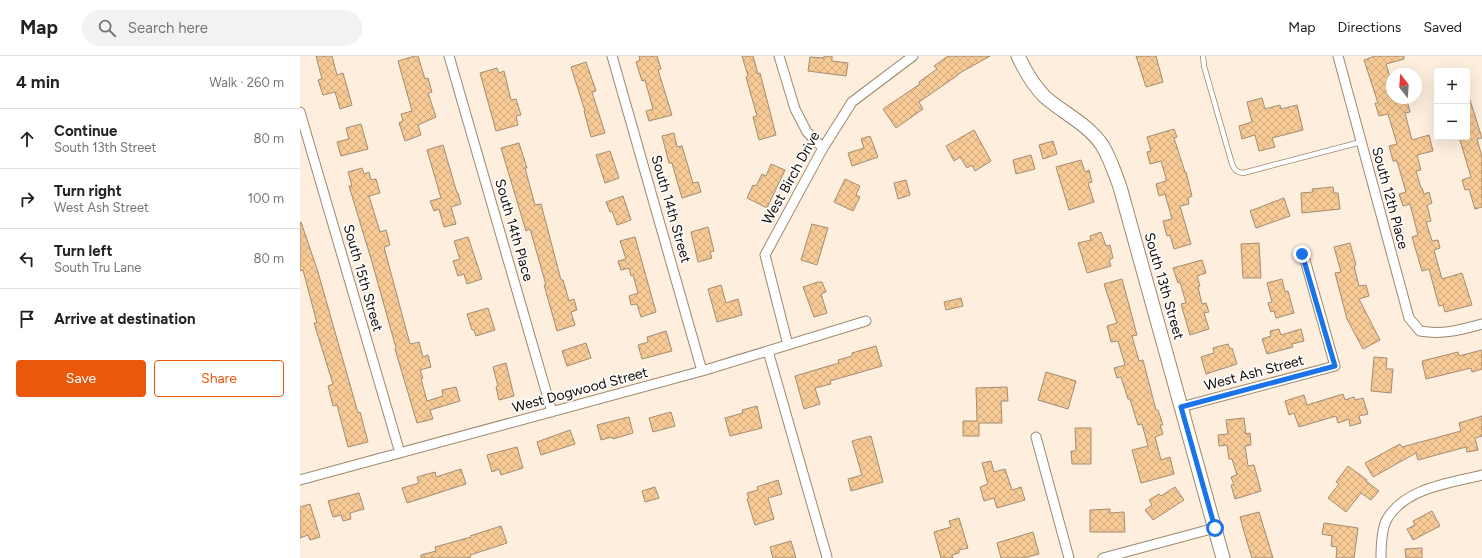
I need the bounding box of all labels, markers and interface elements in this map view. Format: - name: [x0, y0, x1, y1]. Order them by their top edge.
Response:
- search box: [82, 10, 362, 46]
- text: Map: [20, 16, 58, 39]
- icon: search: [96, 17, 118, 39]
- text: Search here: [128, 19, 208, 37]
- text: Map: [1288, 19, 1316, 36]
- text: Directions: [1338, 19, 1401, 36]
- text: Saved: [1423, 19, 1462, 36]
- north arrow: [1386, 68, 1422, 104]
- map controls: [1434, 68, 1470, 140]
- button: +: [1434, 68, 1470, 104]
- text: 4 min: [16, 72, 60, 92]
- text: Walk · 260 m: [209, 75, 284, 90]
- button: −: [1434, 104, 1470, 140]
- text: Continue: [54, 122, 117, 140]
- icon: ahead: [16, 128, 38, 150]
- street label: West Birch Drive: [758, 128, 824, 227]
- text: 80 m: [253, 131, 284, 146]
- text: South 13th Street: [54, 140, 156, 155]
- street label: South 12th Place: [1368, 145, 1412, 251]
- street label: South 14th Street: [647, 153, 695, 265]
- street label: South 14th Place: [491, 177, 537, 283]
- text: Turn right: [54, 182, 122, 200]
- icon: right: [16, 188, 38, 210]
- text: 100 m: [248, 191, 284, 206]
- text: West Ash Street: [54, 200, 149, 215]
- street label: South 15th Street: [340, 222, 386, 334]
- street label: South 13th Street: [1141, 231, 1187, 341]
- text: Turn left: [54, 242, 112, 260]
- route end: [1293, 245, 1311, 263]
- icon: left: [16, 248, 38, 270]
- text: 80 m: [253, 251, 284, 266]
- text: South Tru Lane: [54, 260, 141, 275]
- icon: arrive: [16, 308, 38, 330]
- text: Arrive at destination: [54, 310, 195, 328]
- street label: West Ash Street: [1202, 352, 1306, 394]
- button: Save: [16, 360, 146, 397]
- button: Share: [154, 360, 284, 397]
- street label: West Dogwood Street: [510, 364, 650, 416]
- route start: [1206, 519, 1224, 537]

